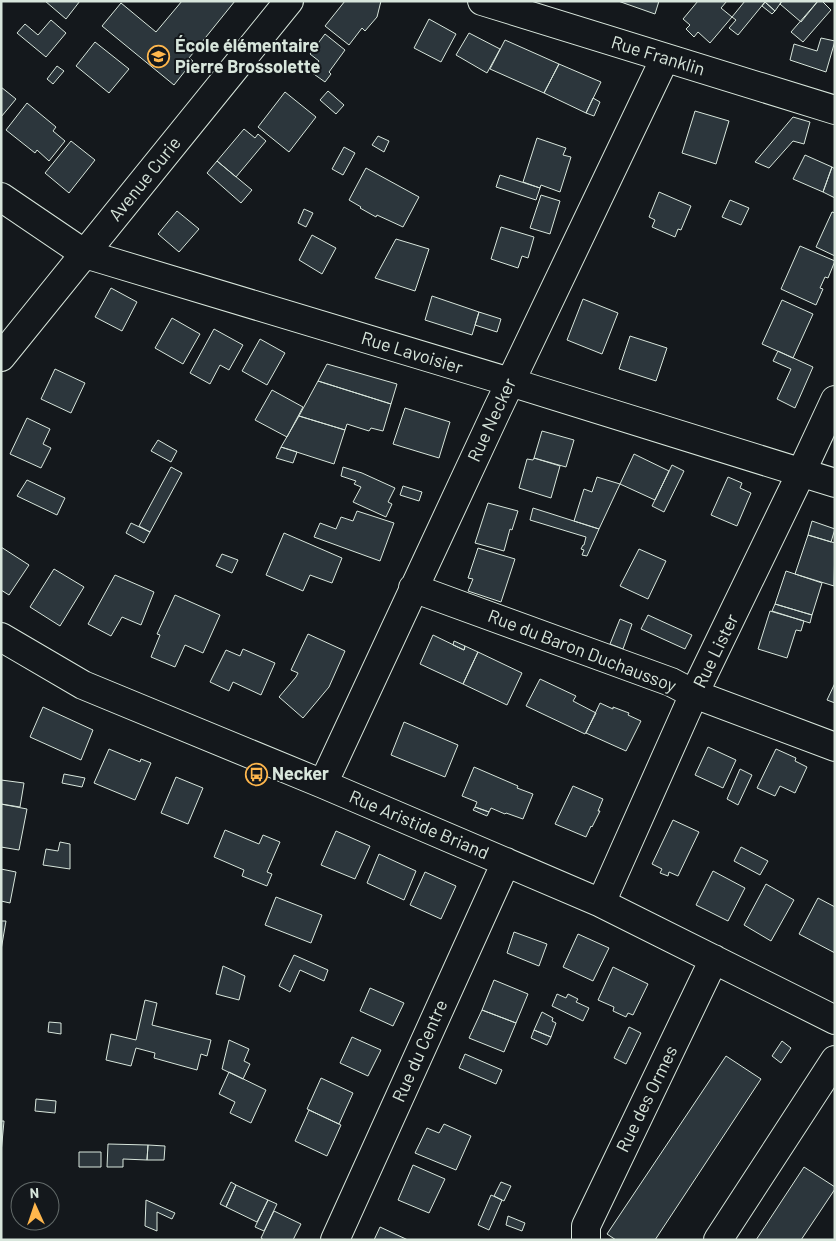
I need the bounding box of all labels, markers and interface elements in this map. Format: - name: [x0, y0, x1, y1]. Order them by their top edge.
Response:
- street label: Rue Franklin: [609, 30, 708, 80]
- place label: École élémentaire Pierre Brossolette: [175, 34, 321, 77]
- school or university icon: École élémentaire Pierre Brossolette: [147, 44, 171, 68]
- street label: Avenue Curie: [104, 132, 185, 225]
- street label: Rue Lavoisier: [359, 326, 466, 378]
- street label: Rue Necker: [462, 374, 520, 465]
- street label: Rue du Baron Duchaussoy: [485, 604, 680, 696]
- street label: Rue Lister: [688, 610, 743, 691]
- bus stop icon: Necker: [244, 762, 268, 786]
- place label: Necker: [272, 762, 329, 784]
- street label: Rue Aristide Briand: [346, 785, 493, 863]
- street label: Rue du Centre: [387, 996, 451, 1105]
- street label: Rue des Ormes: [611, 1042, 681, 1156]
- north arrow: [10, 1181, 60, 1231]
- text: N: [29, 1184, 39, 1201]

